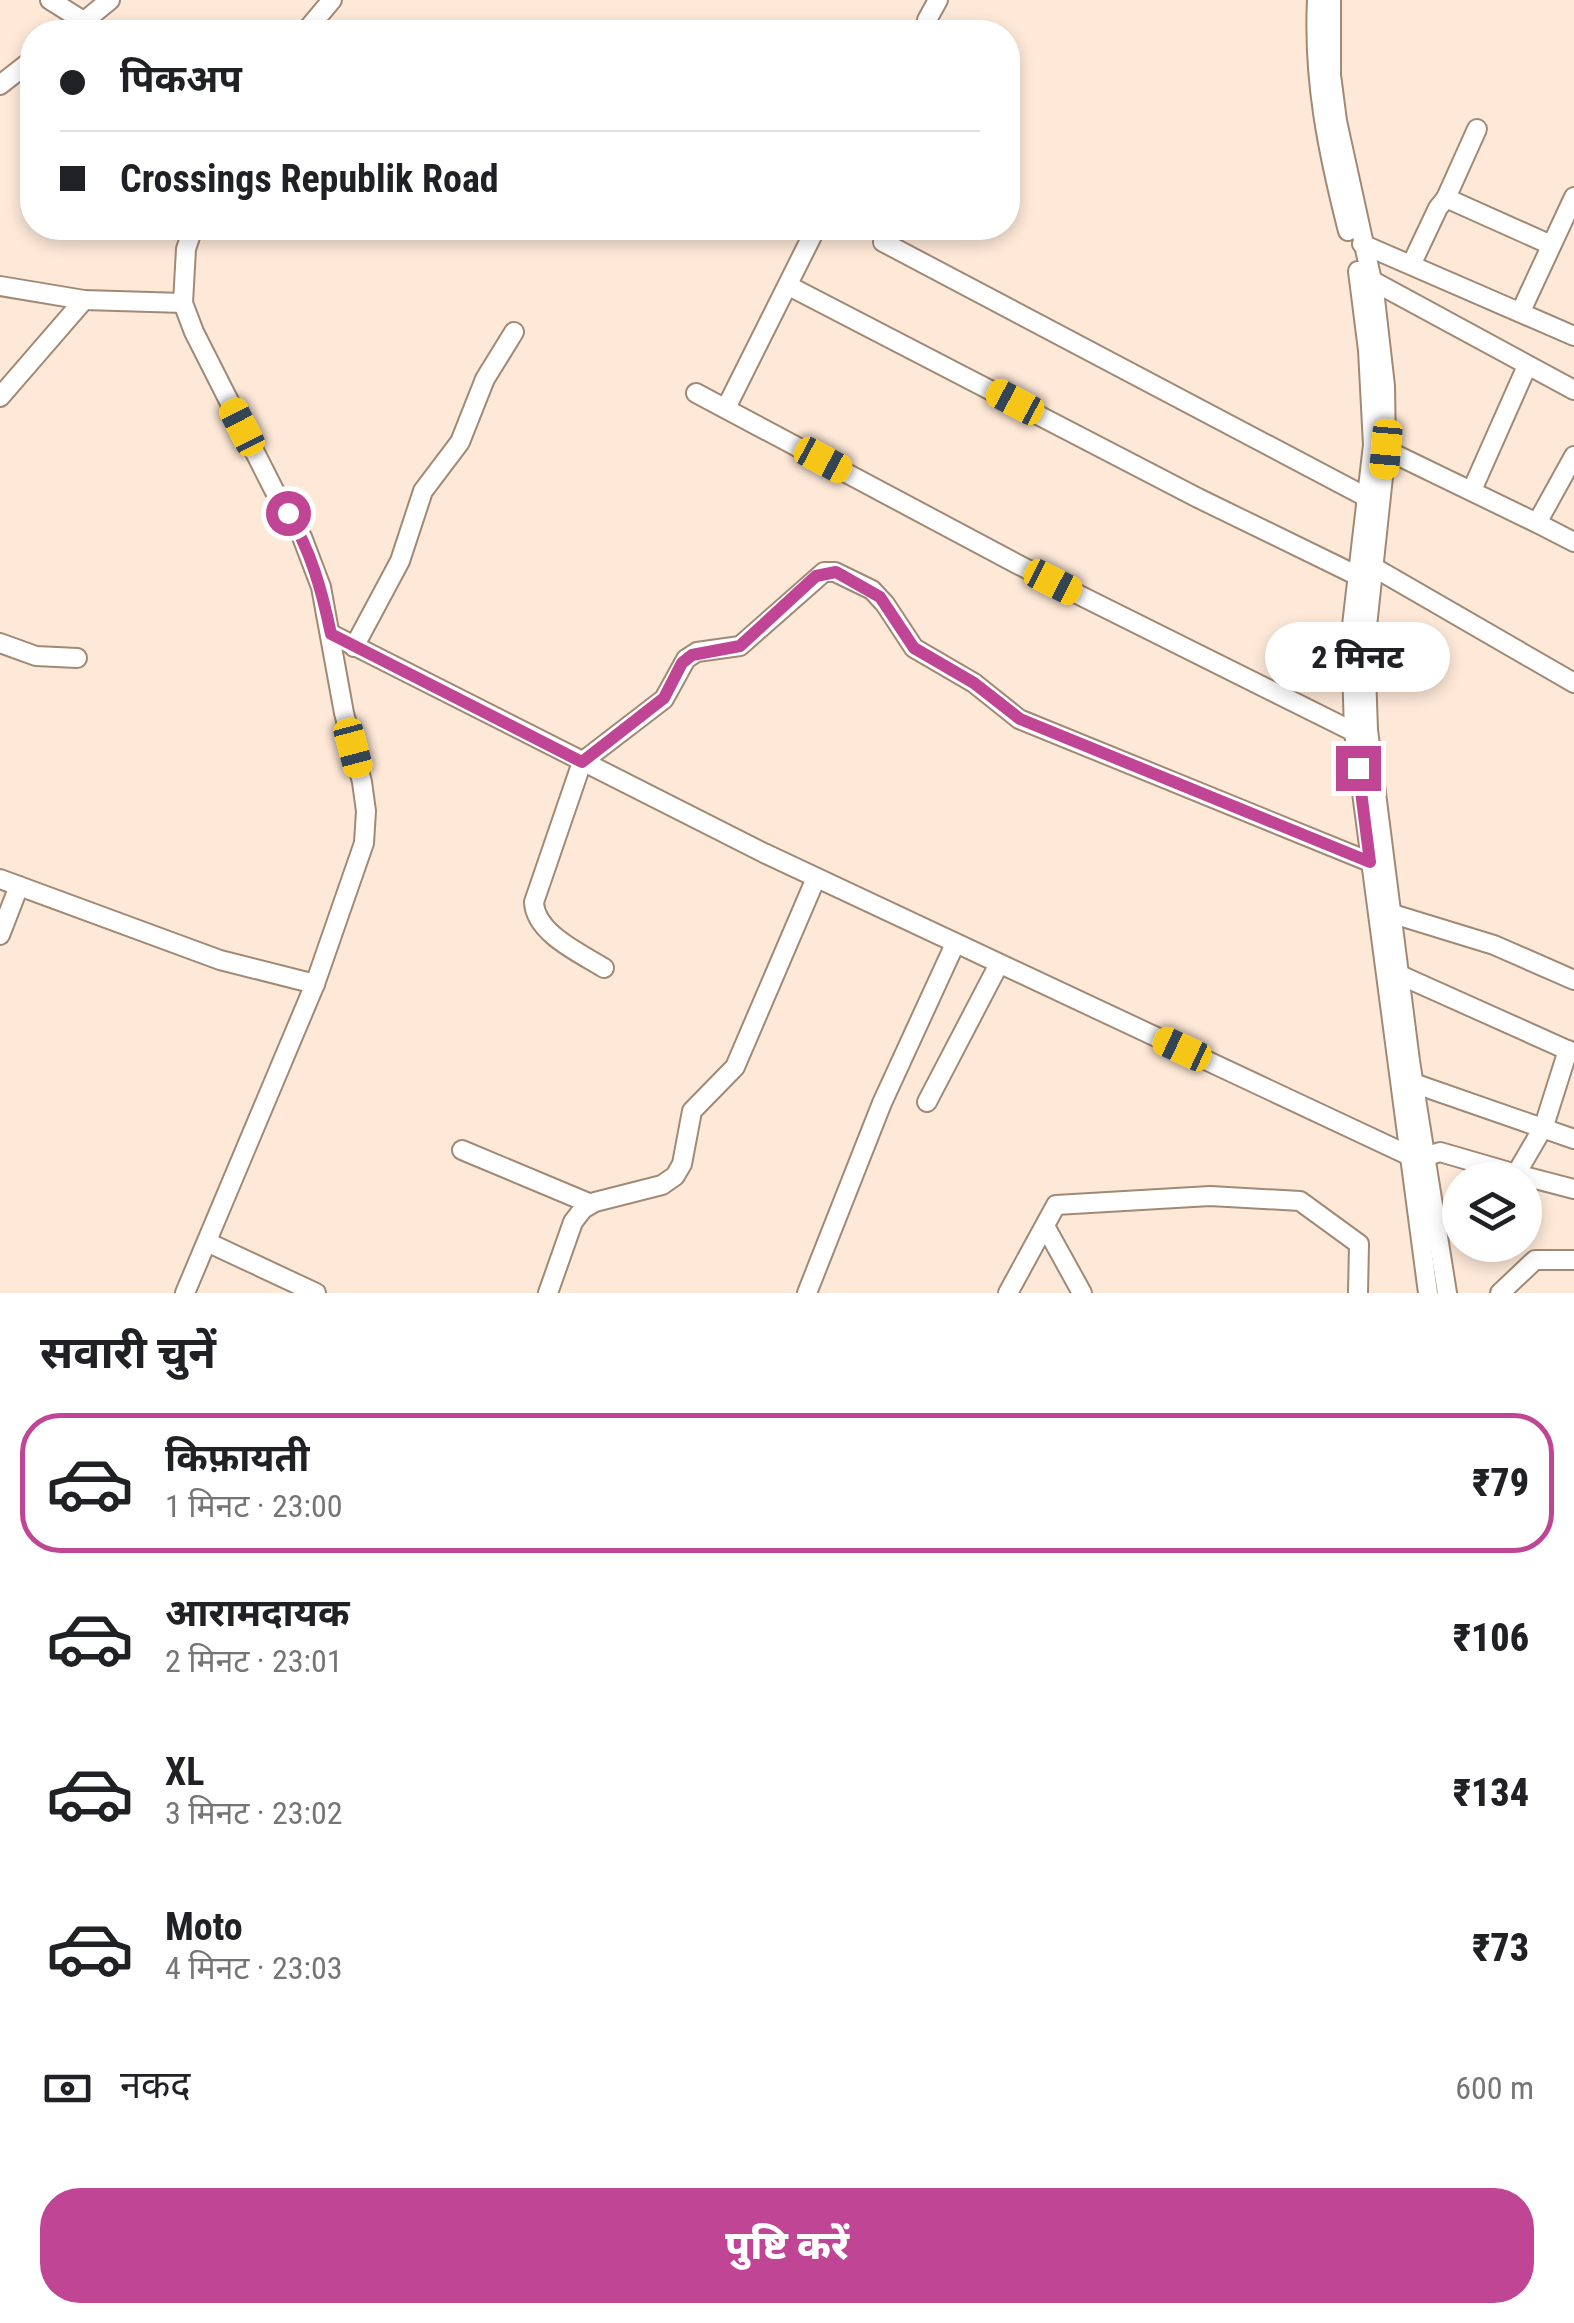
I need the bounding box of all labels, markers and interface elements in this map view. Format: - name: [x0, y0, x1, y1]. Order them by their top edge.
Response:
- text: पिकअप: [120, 57, 242, 101]
- text: Crossings Republik Road: [120, 157, 499, 201]
- car: [981, 375, 1049, 429]
- car: [215, 393, 269, 461]
- car: [1368, 418, 1404, 480]
- car: [789, 433, 857, 487]
- route start: [266, 491, 311, 536]
- car: [1019, 555, 1087, 609]
- callout: 2 मिनट: [1266, 623, 1450, 693]
- text: 2 मिनट: [1311, 638, 1404, 676]
- car: [331, 715, 375, 781]
- route end: [1336, 746, 1381, 791]
- car: [1148, 1023, 1216, 1075]
- map controls: [1442, 1162, 1542, 1262]
- button: layers: [1442, 1162, 1542, 1262]
- text: सवारी चुनें: [40, 1326, 216, 1379]
- text: किफ़ायती: [165, 1436, 309, 1480]
- icon: car: [45, 1438, 135, 1528]
- text: ₹79: [1472, 1461, 1529, 1505]
- text: 1 मिनट · 23:00: [165, 1487, 343, 1525]
- text: आरामदायक: [165, 1591, 349, 1635]
- icon: car: [45, 1593, 135, 1683]
- text: ₹106: [1453, 1616, 1529, 1660]
- text: 2 मिनट · 23:01: [165, 1642, 343, 1680]
- icon: car: [45, 1748, 135, 1838]
- text: XL: [165, 1750, 204, 1794]
- text: ₹134: [1453, 1771, 1529, 1815]
- text: 3 मिनट · 23:02: [165, 1794, 343, 1832]
- icon: car: [45, 1903, 135, 1993]
- text: Moto: [165, 1905, 243, 1949]
- text: ₹73: [1472, 1926, 1529, 1970]
- text: 4 मिनट · 23:03: [165, 1949, 343, 1987]
- icon: cash: [40, 2061, 95, 2116]
- text: नकद: [120, 2063, 190, 2107]
- text: 600 m: [1455, 2069, 1534, 2107]
- button: पुष्टि करें: [40, 2188, 1534, 2303]

